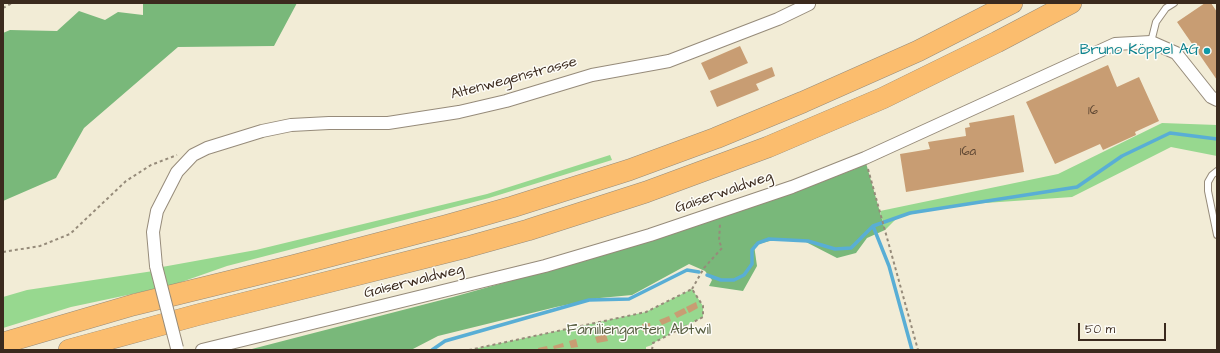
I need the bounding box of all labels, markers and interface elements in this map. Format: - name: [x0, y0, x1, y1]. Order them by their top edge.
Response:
- place label: Bruno Köppel AG: [1080, 42, 1199, 60]
- marker: Bruno Köppel AG: [1202, 46, 1212, 56]
- street label: Altenwegenstrasse: [449, 53, 579, 105]
- house number: 16: [1088, 103, 1098, 119]
- house number: 16a: [960, 144, 976, 160]
- street label: Gaiserwaldweg: [673, 168, 775, 218]
- street label: Gaiserwaldweg: [362, 261, 466, 303]
- scale bar: [1080, 315, 1168, 341]
- text: 50 m: [1085, 321, 1115, 338]
- park label: Familiengarten Abtwil: [567, 322, 711, 340]

